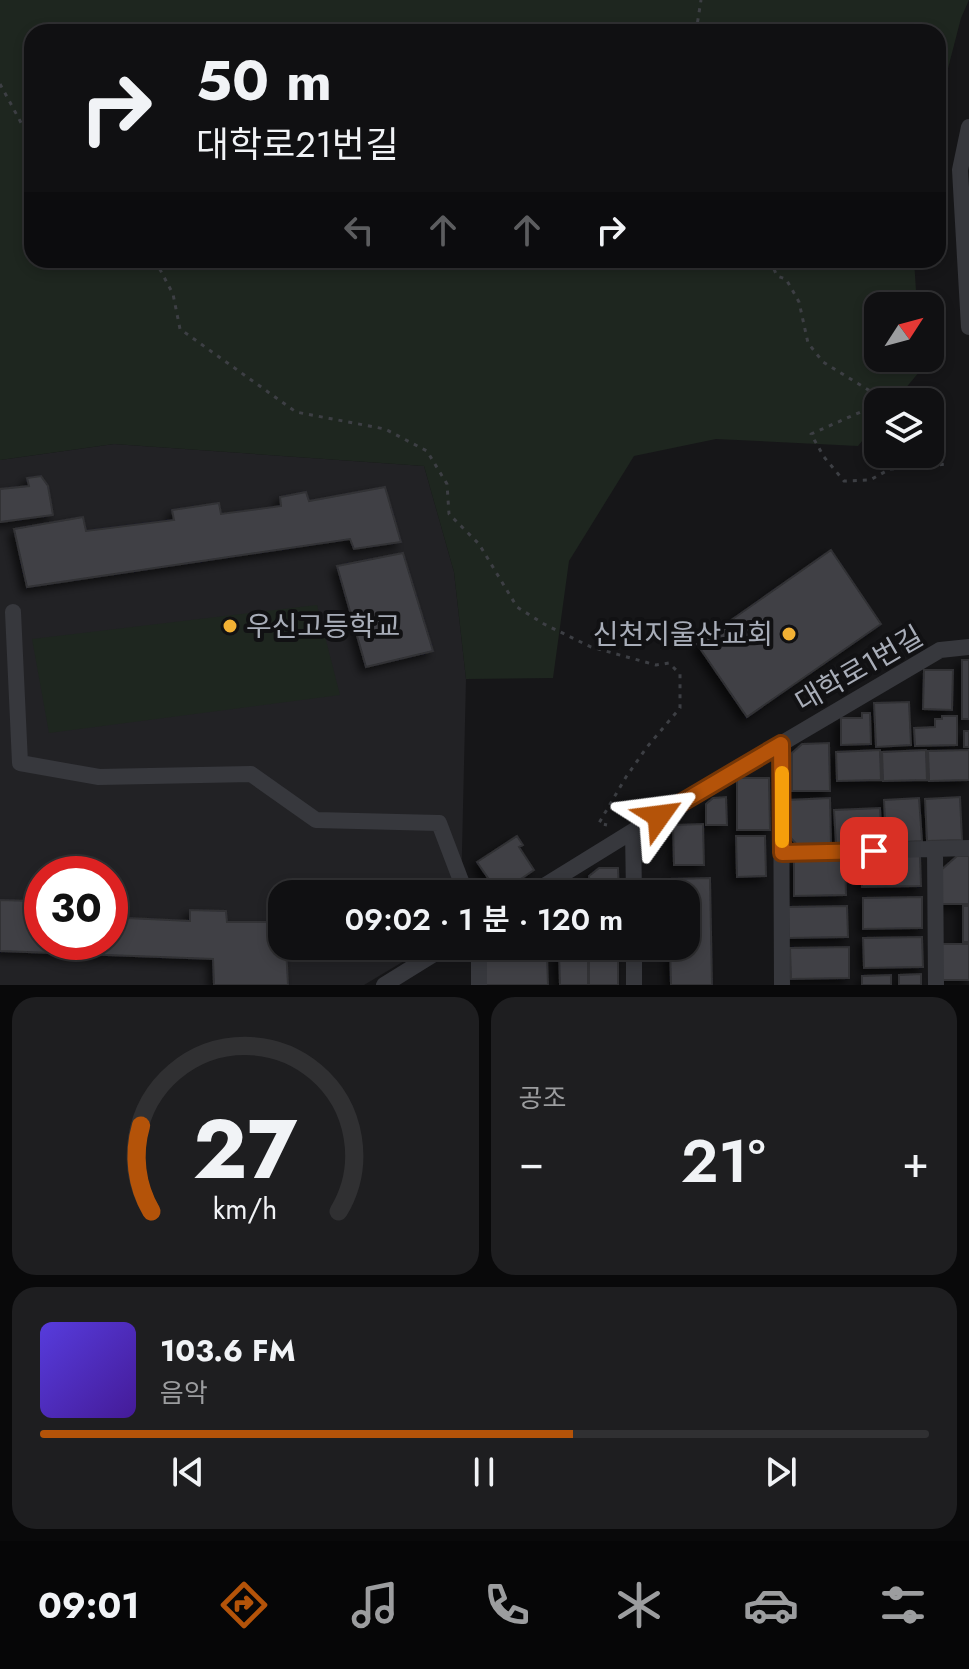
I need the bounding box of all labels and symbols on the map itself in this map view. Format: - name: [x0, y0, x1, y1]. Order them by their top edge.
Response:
- north arrow: [864, 292, 944, 372]
- place label: 우신고등학교: [246, 606, 401, 647]
- place label: 신천지울산교회: [593, 614, 773, 655]
- street label: 대학로1번길: [788, 616, 930, 722]
- marker: 우신고등학교: [221, 617, 239, 635]
- marker: 신천지울산교회: [780, 625, 798, 643]
- position arrow: [617, 774, 701, 858]
- pin: [840, 817, 908, 885]
- speed limit sign: 30: [24, 856, 128, 960]

